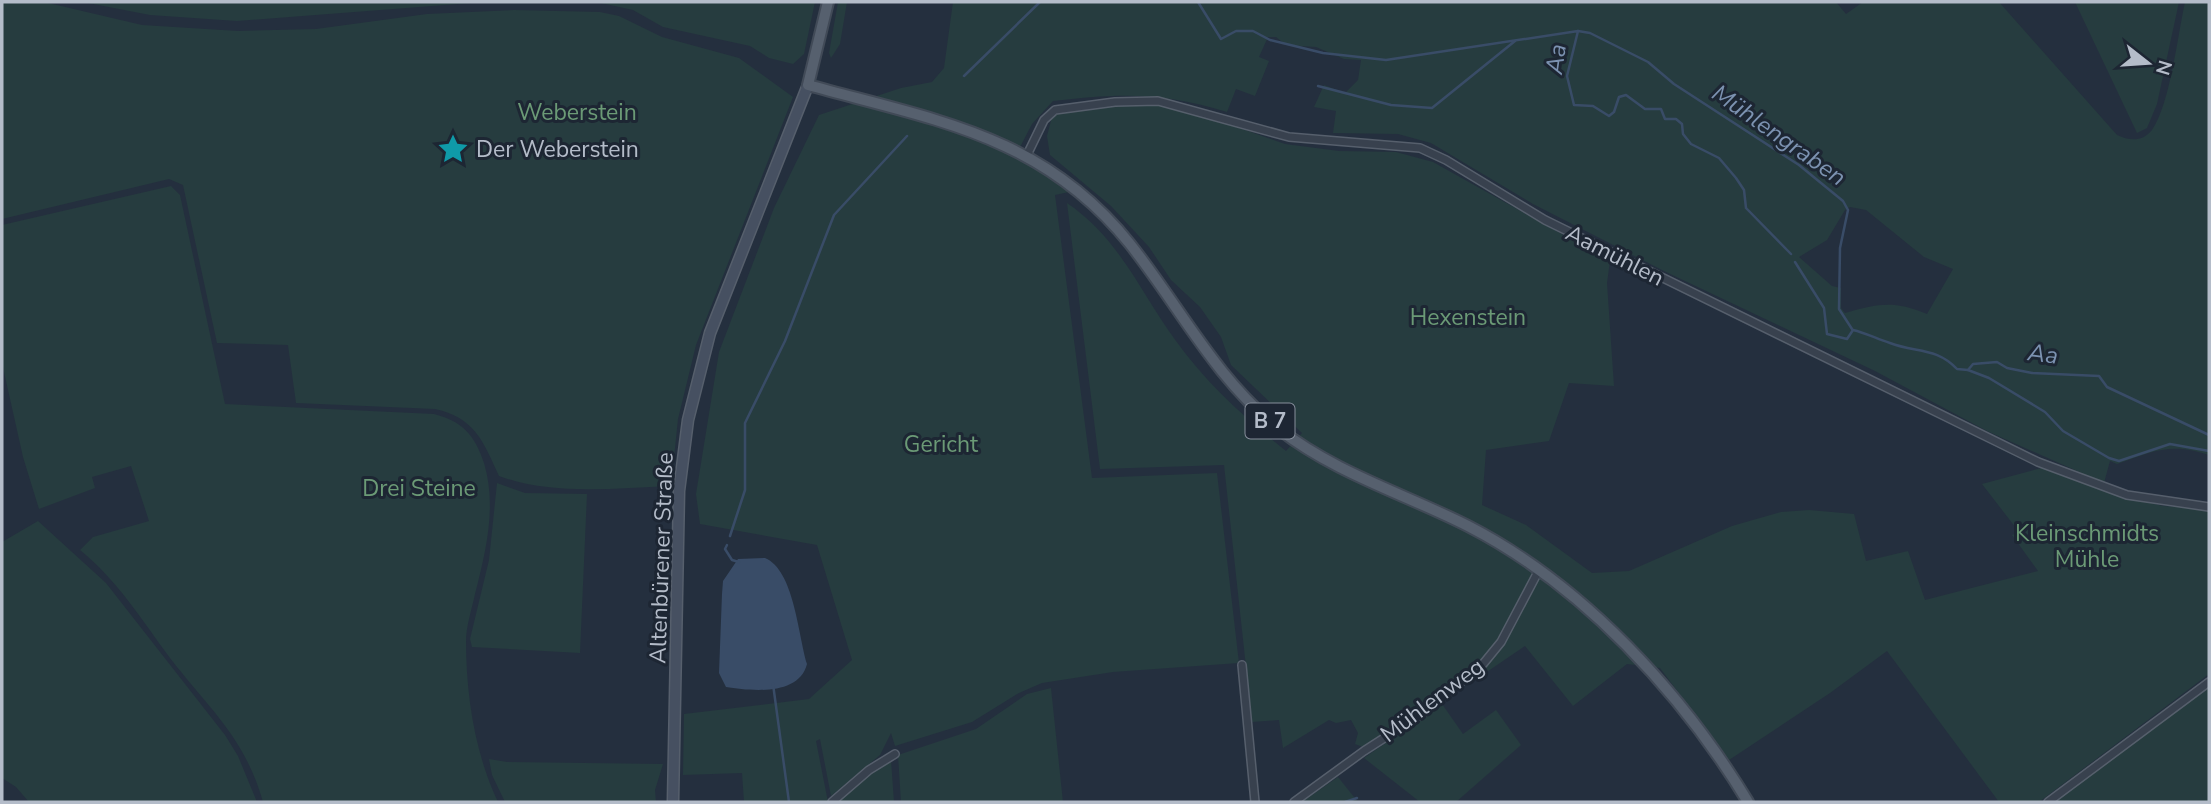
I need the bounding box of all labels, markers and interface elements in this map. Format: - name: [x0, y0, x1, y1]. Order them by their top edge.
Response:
- north arrow: [2113, 28, 2183, 98]
- water label: Aa: [1538, 42, 1574, 77]
- text: N: [2149, 57, 2178, 78]
- water label: Mühlengraben: [1706, 77, 1852, 193]
- park label: Weberstein: [517, 97, 637, 128]
- place icon: Der Weberstein: [436, 132, 470, 166]
- place label: Der Weberstein: [476, 134, 639, 165]
- street label: Aamühlen: [1560, 217, 1669, 293]
- park label: Hexenstein: [1410, 302, 1526, 333]
- water label: Aa: [2025, 336, 2060, 372]
- road number: B 7: [1246, 404, 1294, 438]
- park label: Gericht: [904, 429, 979, 460]
- street label: Altenbürener Straße: [642, 452, 681, 664]
- park label: Drei Steine: [362, 473, 476, 504]
- park label: Kleinschmidts Mühle: [2015, 518, 2159, 575]
- street label: Mühlenweg: [1374, 651, 1491, 750]

